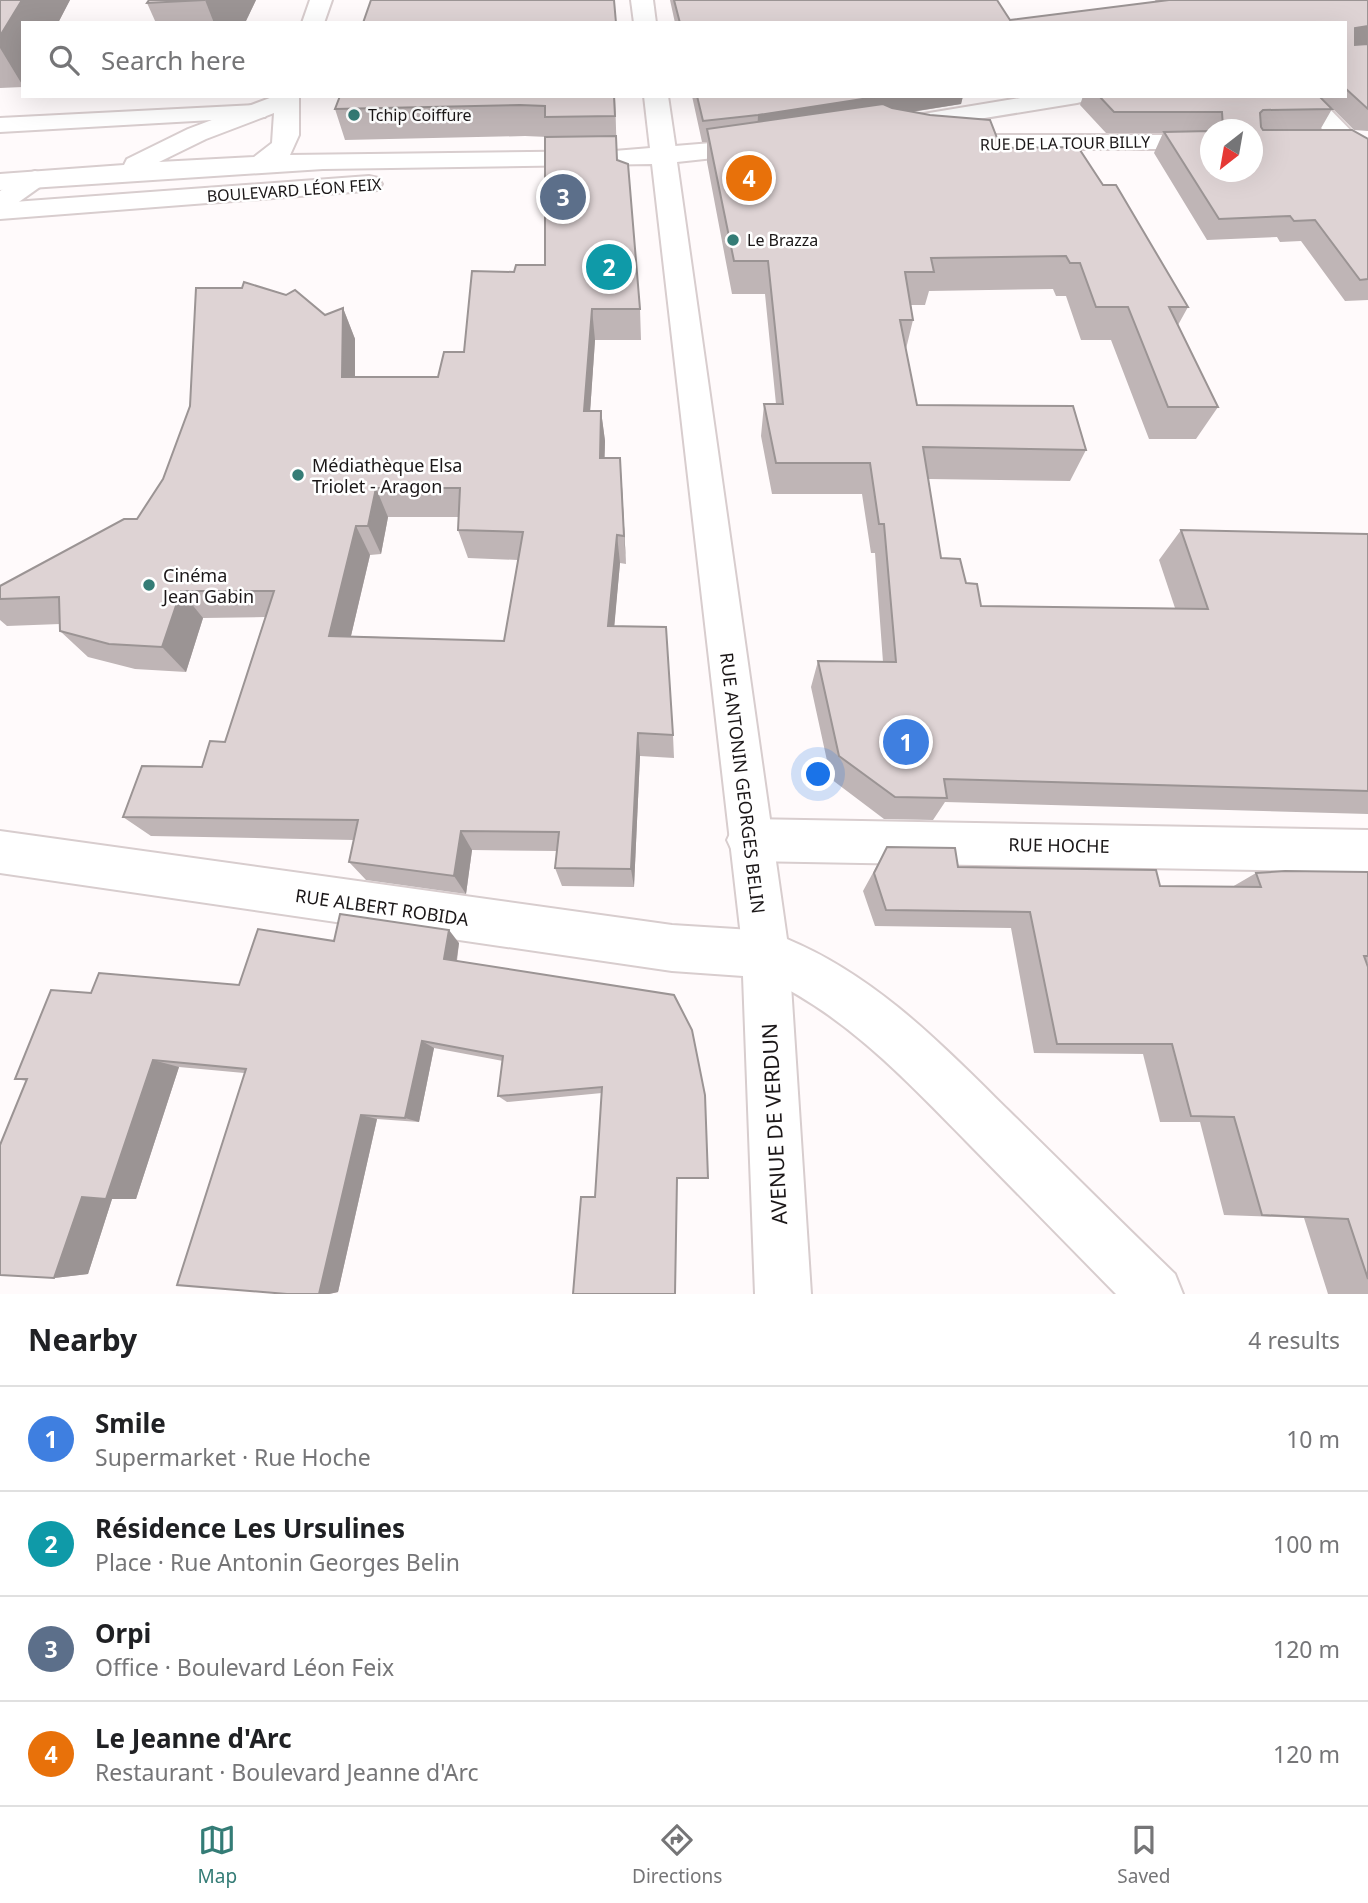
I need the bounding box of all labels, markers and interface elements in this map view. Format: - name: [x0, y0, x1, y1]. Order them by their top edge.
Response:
- search box: [21, 21, 1347, 98]
- icon: search: [45, 41, 83, 79]
- text: Search here: [101, 42, 246, 78]
- place label: Tchip Coiffure: [368, 104, 472, 126]
- marker: Tchip Coiffure: [346, 107, 362, 123]
- north arrow: [1200, 119, 1263, 182]
- street label: RUE DE LA TOUR BILLY: [980, 130, 1151, 155]
- pin: 4: [726, 152, 772, 204]
- pin: 3: [540, 171, 586, 223]
- street label: BOULEVARD LÉON FEIX: [206, 173, 383, 207]
- place label: Le Brazza: [747, 229, 818, 251]
- marker: Le Brazza: [725, 232, 741, 248]
- pin: 2: [586, 241, 632, 293]
- place label: Médiathèque Elsa Triolet - Aragon: [312, 453, 462, 498]
- marker: Médiathèque Elsa Triolet - Aragon: [290, 467, 306, 483]
- place label: Cinéma Jean Gabin: [161, 563, 254, 608]
- marker: Cinéma Jean Gabin: [141, 577, 157, 593]
- street label: RUE ANTONIN GEORGES BELIN: [715, 651, 771, 915]
- pin: 1: [883, 716, 929, 768]
- your location: [801, 757, 835, 791]
- street label: RUE HOCHE: [1008, 832, 1110, 858]
- street label: RUE ALBERT ROBIDA: [294, 883, 471, 931]
- street label: AVENUE DE VERDUN: [755, 1023, 793, 1225]
- text: Nearby: [28, 1319, 137, 1360]
- text: 4 results: [1248, 1324, 1340, 1356]
- text: Smile: [95, 1405, 166, 1441]
- text: 1: [44, 1423, 58, 1455]
- text: 10 m: [1286, 1423, 1340, 1455]
- text: Supermarket · Rue Hoche: [95, 1441, 371, 1473]
- text: Résidence Les Ursulines: [95, 1510, 405, 1546]
- text: 2: [44, 1528, 58, 1560]
- text: 100 m: [1273, 1528, 1340, 1560]
- text: Place · Rue Antonin Georges Belin: [95, 1546, 460, 1578]
- text: Orpi: [95, 1615, 151, 1651]
- text: 3: [44, 1633, 58, 1665]
- text: 120 m: [1273, 1633, 1340, 1665]
- text: Office · Boulevard Léon Feix: [95, 1651, 394, 1683]
- text: Le Jeanne d'Arc: [95, 1720, 292, 1756]
- text: 4: [44, 1738, 58, 1770]
- text: 120 m: [1273, 1738, 1340, 1770]
- text: Restaurant · Boulevard Jeanne d'Arc: [95, 1756, 479, 1788]
- tab: Map: [198, 1821, 237, 1889]
- tab: Directions: [632, 1821, 722, 1889]
- tab: Saved: [1117, 1821, 1170, 1889]

